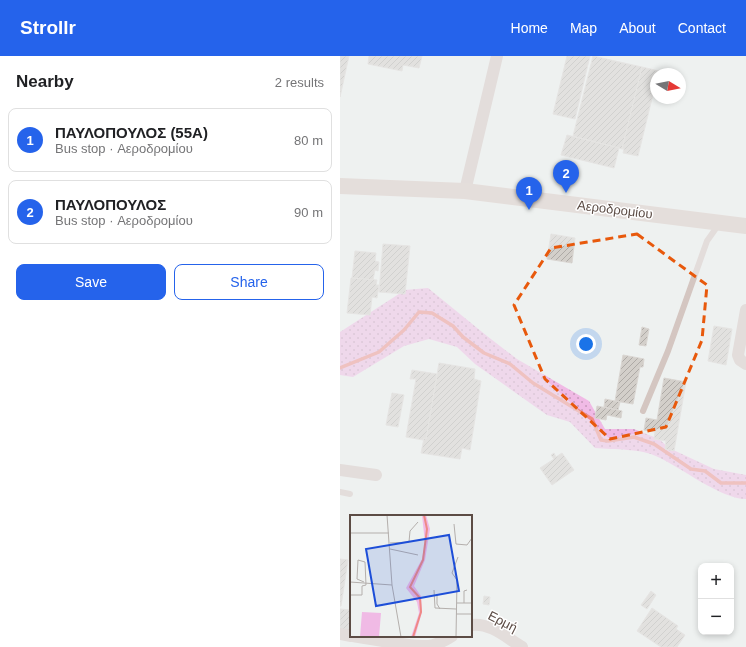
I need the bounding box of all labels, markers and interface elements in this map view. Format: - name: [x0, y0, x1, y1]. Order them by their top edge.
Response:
- text: Strollr: [20, 17, 76, 38]
- text: Home: [511, 20, 548, 36]
- text: Map: [570, 20, 597, 36]
- text: About: [619, 20, 656, 36]
- text: Contact: [678, 20, 726, 36]
- north arrow: [650, 68, 686, 104]
- text: Nearby: [16, 72, 74, 91]
- text: 2 results: [275, 75, 324, 90]
- text: ΠΑΥΛΟΠΟΥΛΟΣ (55Α): [55, 124, 208, 141]
- text: 1: [26, 133, 34, 148]
- text: 80 m: [294, 133, 323, 148]
- text: Bus stop · Αεροδρομίου: [55, 141, 193, 156]
- pin: 2: [553, 160, 579, 193]
- pin: 1: [516, 177, 542, 210]
- text: ΠΑΥΛΟΠΟΥΛΟΣ: [55, 196, 166, 213]
- street label: Αεροδρομίου: [576, 197, 653, 222]
- text: 2: [26, 205, 34, 220]
- text: 90 m: [294, 205, 323, 220]
- text: Bus stop · Αεροδρομίου: [55, 213, 193, 228]
- button: Save: [16, 264, 166, 300]
- button: Share: [174, 264, 324, 300]
- your location: [576, 334, 596, 354]
- inset map: [350, 515, 472, 637]
- map controls: [698, 563, 734, 635]
- button: +: [698, 563, 734, 599]
- button: −: [698, 599, 734, 635]
- street label: Ερμή: [486, 608, 520, 635]

